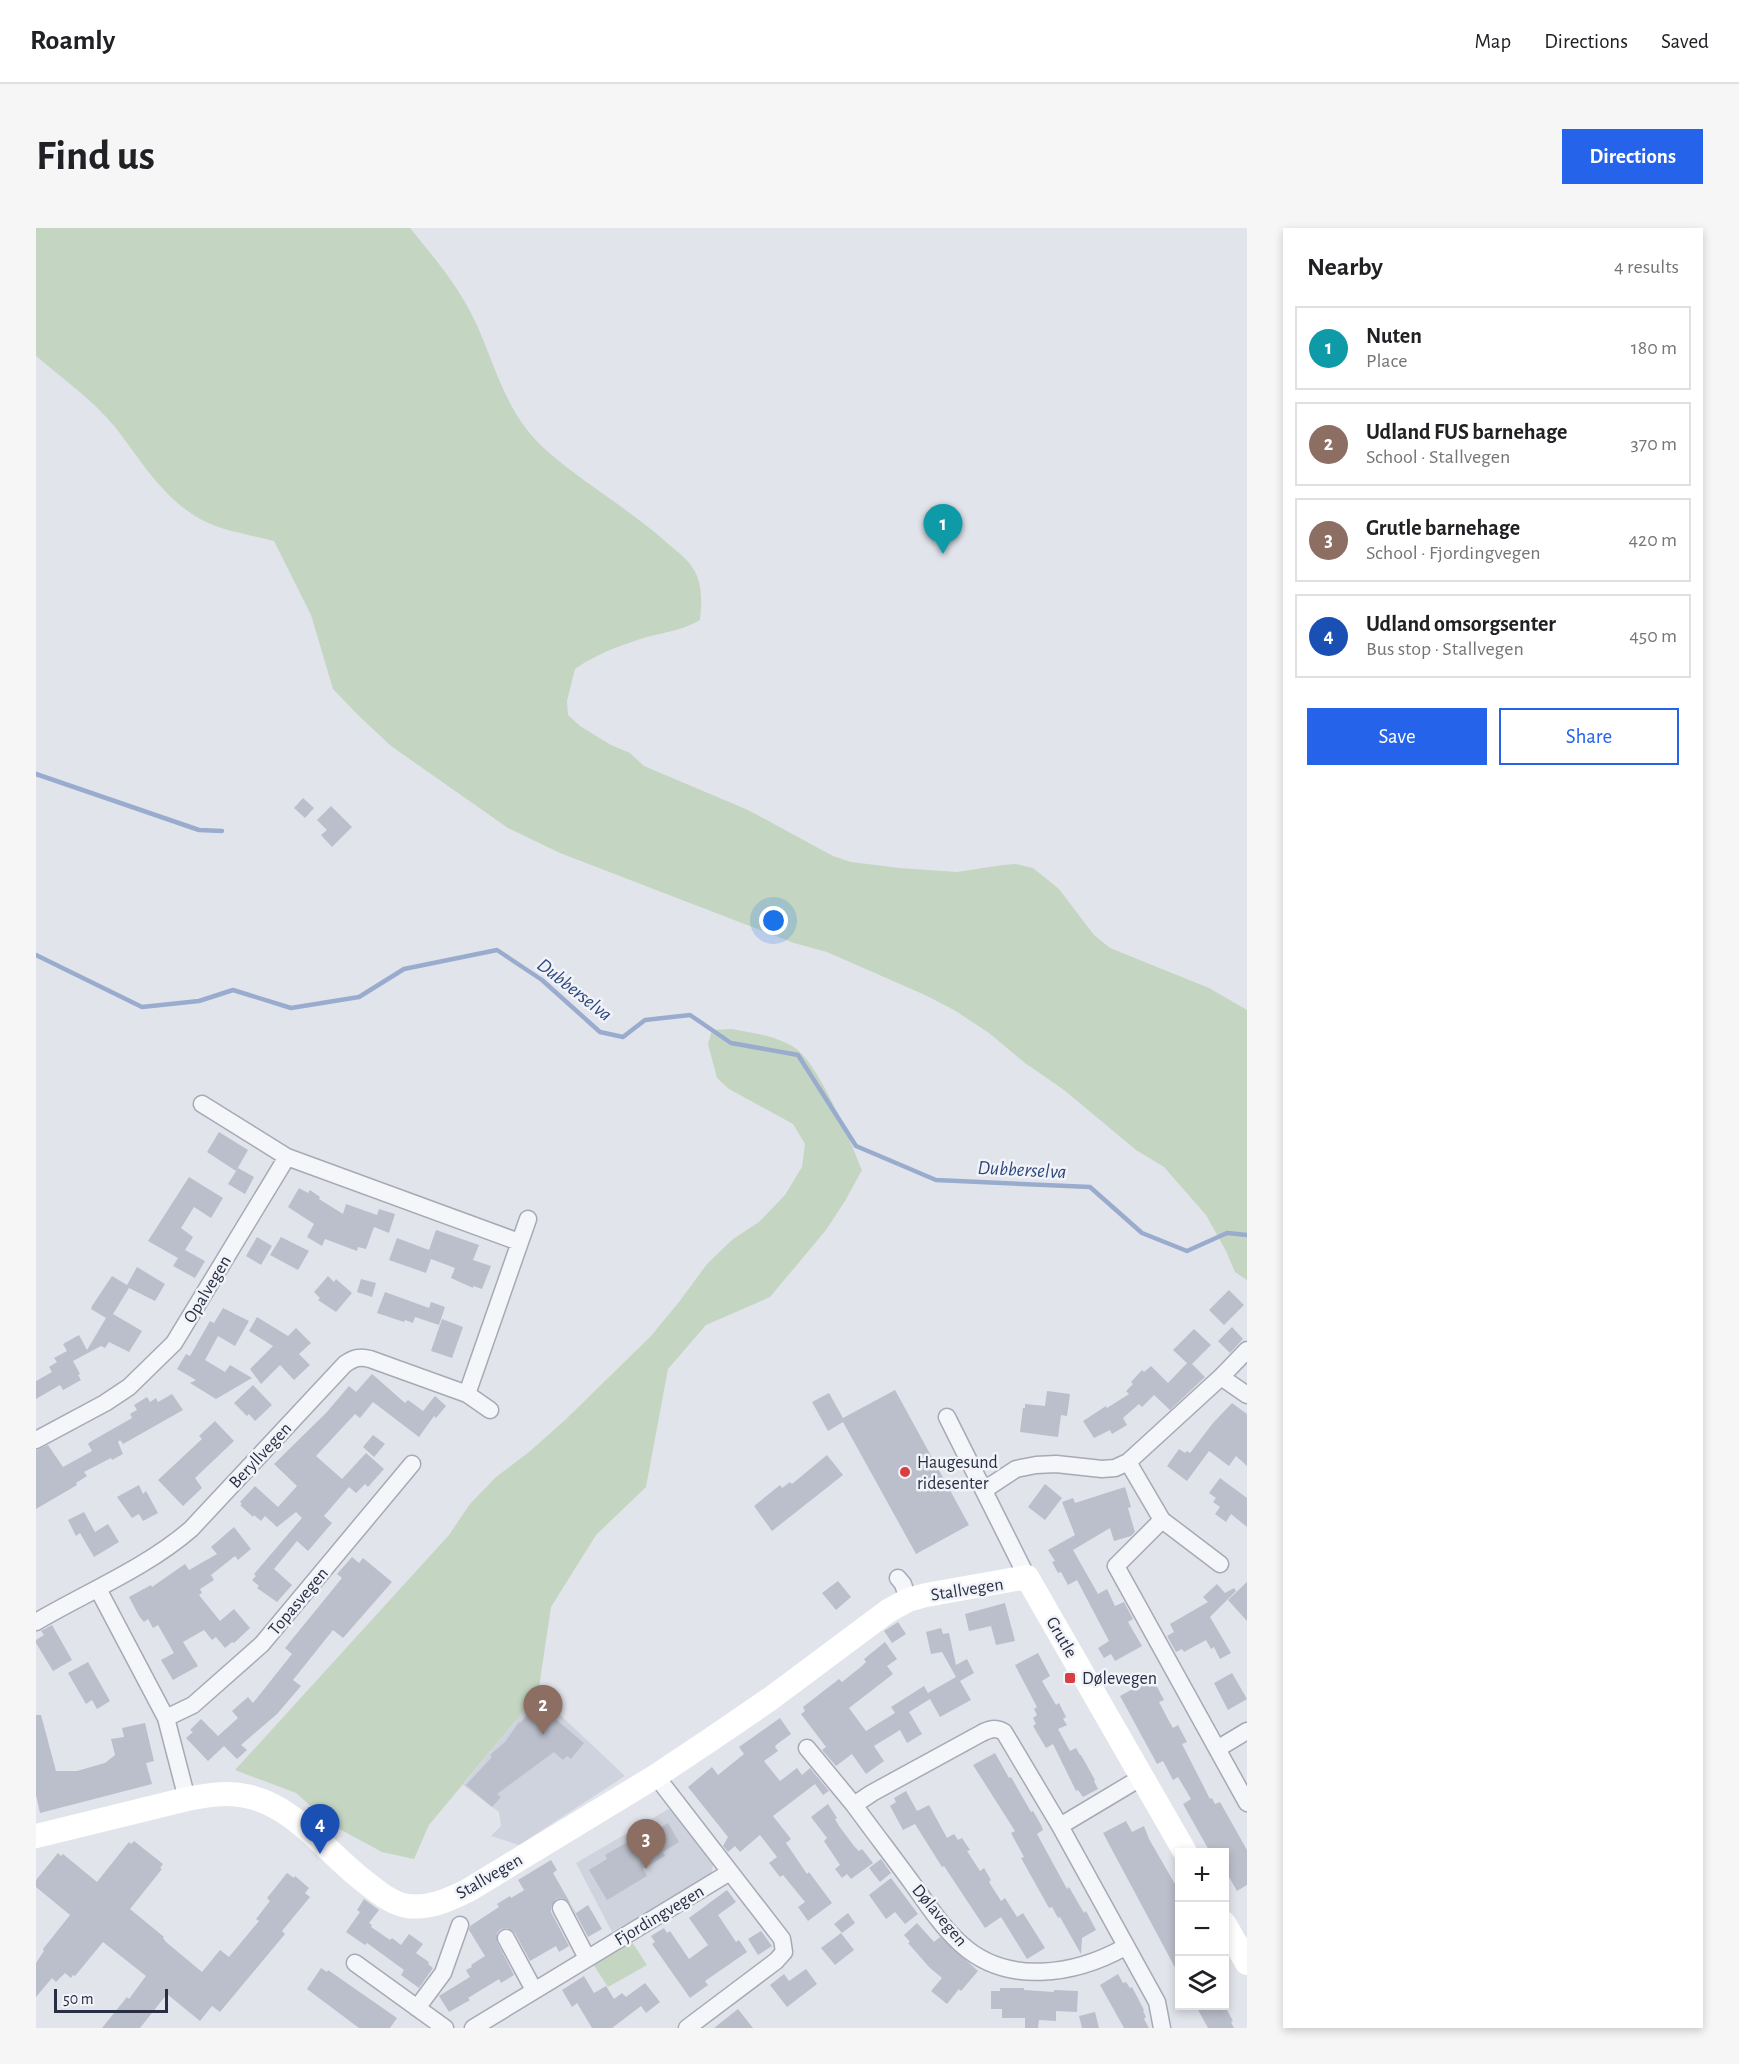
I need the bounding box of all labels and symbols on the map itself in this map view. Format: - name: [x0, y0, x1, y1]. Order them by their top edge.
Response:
- pin: 1: [924, 504, 962, 554]
- your location: [759, 906, 788, 935]
- water label: Dubberselva: [533, 955, 616, 1025]
- water label: Dubberselva: [977, 1158, 1067, 1182]
- street label: Opalvegen: [181, 1253, 235, 1326]
- street label: Beryllvegen: [226, 1419, 295, 1492]
- place label: Haugesund ridesenter: [917, 1454, 998, 1493]
- marker: Haugesund ridesenter: [898, 1465, 912, 1479]
- street label: Topasvegen: [265, 1564, 332, 1639]
- street label: Stallvegen: [930, 1575, 1005, 1605]
- street label: Grutle: [1042, 1614, 1080, 1661]
- place label: Dølevegen: [1082, 1670, 1157, 1688]
- marker: Dølevegen: [1063, 1671, 1077, 1685]
- pin: 2: [524, 1686, 562, 1735]
- pin: 4: [300, 1804, 340, 1854]
- pin: 3: [626, 1820, 666, 1869]
- street label: Stallvegen: [453, 1851, 526, 1903]
- street label: Dølavegen: [908, 1881, 970, 1950]
- street label: Fjordingvegen: [612, 1882, 707, 1949]
- scale bar: [54, 1986, 168, 2014]

